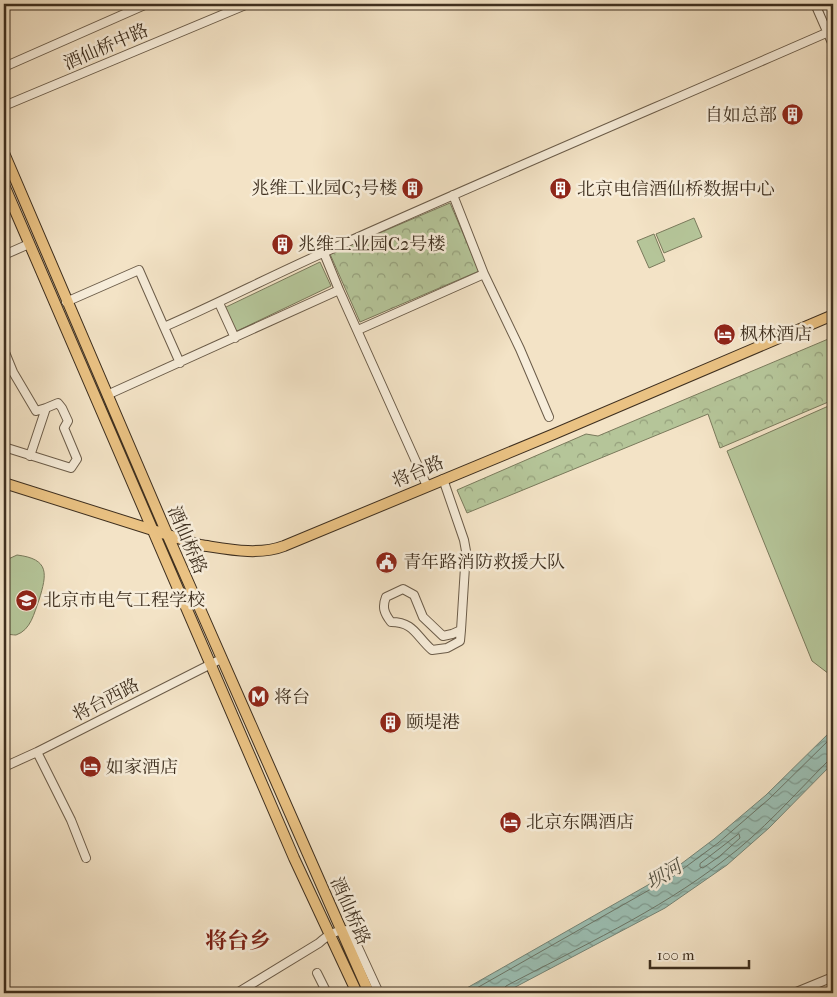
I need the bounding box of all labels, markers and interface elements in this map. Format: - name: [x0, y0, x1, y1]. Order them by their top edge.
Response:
- street label: 酒仙桥中路: [60, 20, 152, 74]
- building icon: 自如总部: [781, 103, 805, 127]
- place label: 自如总部: [705, 105, 777, 126]
- building icon: 兆维工业园C3号楼: [401, 176, 425, 200]
- building icon: 北京电信酒仙桥数据中心: [549, 177, 573, 201]
- place label: 兆维工业园C3号楼: [251, 178, 397, 199]
- place label: 北京电信酒仙桥数据中心: [577, 179, 775, 200]
- building icon: 兆维工业园C2号楼: [270, 232, 294, 256]
- place label: 兆维工业园C2号楼: [298, 234, 445, 255]
- hotel icon: 枫林酒店: [712, 322, 736, 346]
- place label: 枫林酒店: [740, 324, 812, 345]
- street label: 将台路: [389, 452, 447, 492]
- street label: 酒仙桥路: [163, 503, 211, 577]
- public building icon: 青年路消防救援大队: [375, 550, 399, 574]
- place label: 青年路消防救援大队: [403, 552, 565, 573]
- school or university icon: 北京市电气工程学校: [15, 588, 39, 612]
- place label: 北京市电气工程学校: [43, 590, 205, 611]
- street label: 将台西路: [69, 674, 143, 726]
- metro station icon: 将台: [246, 685, 270, 709]
- place label: 将台: [274, 687, 310, 708]
- building icon: 颐堤港: [378, 710, 402, 734]
- place label: 颐堤港: [406, 712, 460, 733]
- hotel icon: 如家酒店: [78, 755, 102, 779]
- place label: 如家酒店: [106, 757, 178, 778]
- hotel icon: 北京东隅酒店: [498, 810, 522, 834]
- place label: 北京东隅酒店: [526, 812, 634, 833]
- water label: 坝河: [642, 854, 689, 894]
- street label: 酒仙桥路: [326, 874, 374, 948]
- district label: 将台乡: [205, 928, 271, 954]
- scale bar: [650, 937, 748, 969]
- text: 100 m: [657, 946, 695, 964]

